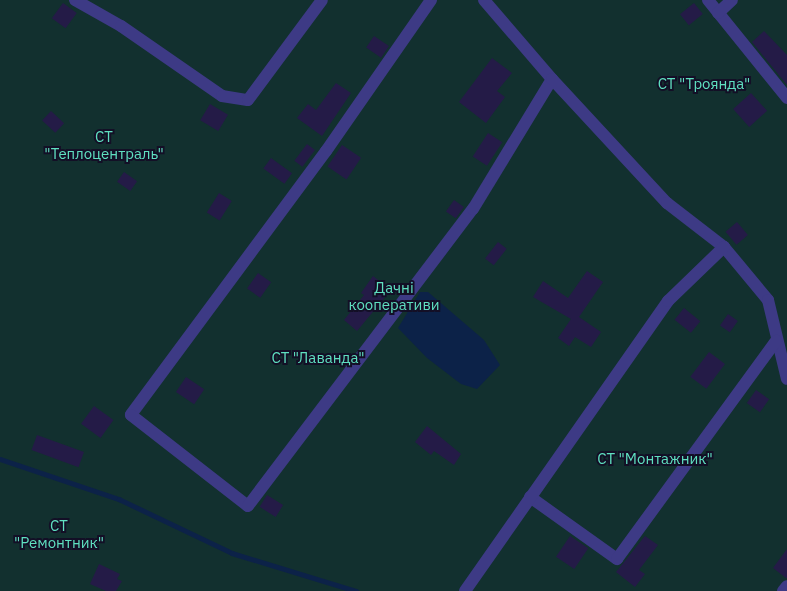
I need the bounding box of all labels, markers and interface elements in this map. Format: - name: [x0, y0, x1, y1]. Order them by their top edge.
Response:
- park label: СТ "Троянда": [658, 75, 750, 93]
- park label: СТ "Теплоцентраль": [44, 127, 164, 162]
- park label: Дачні кооперативи: [348, 278, 440, 313]
- park label: СТ "Лаванда": [271, 349, 365, 367]
- park label: СТ "Монтажник": [597, 450, 713, 468]
- park label: СТ "Ремонтник": [14, 516, 104, 551]

